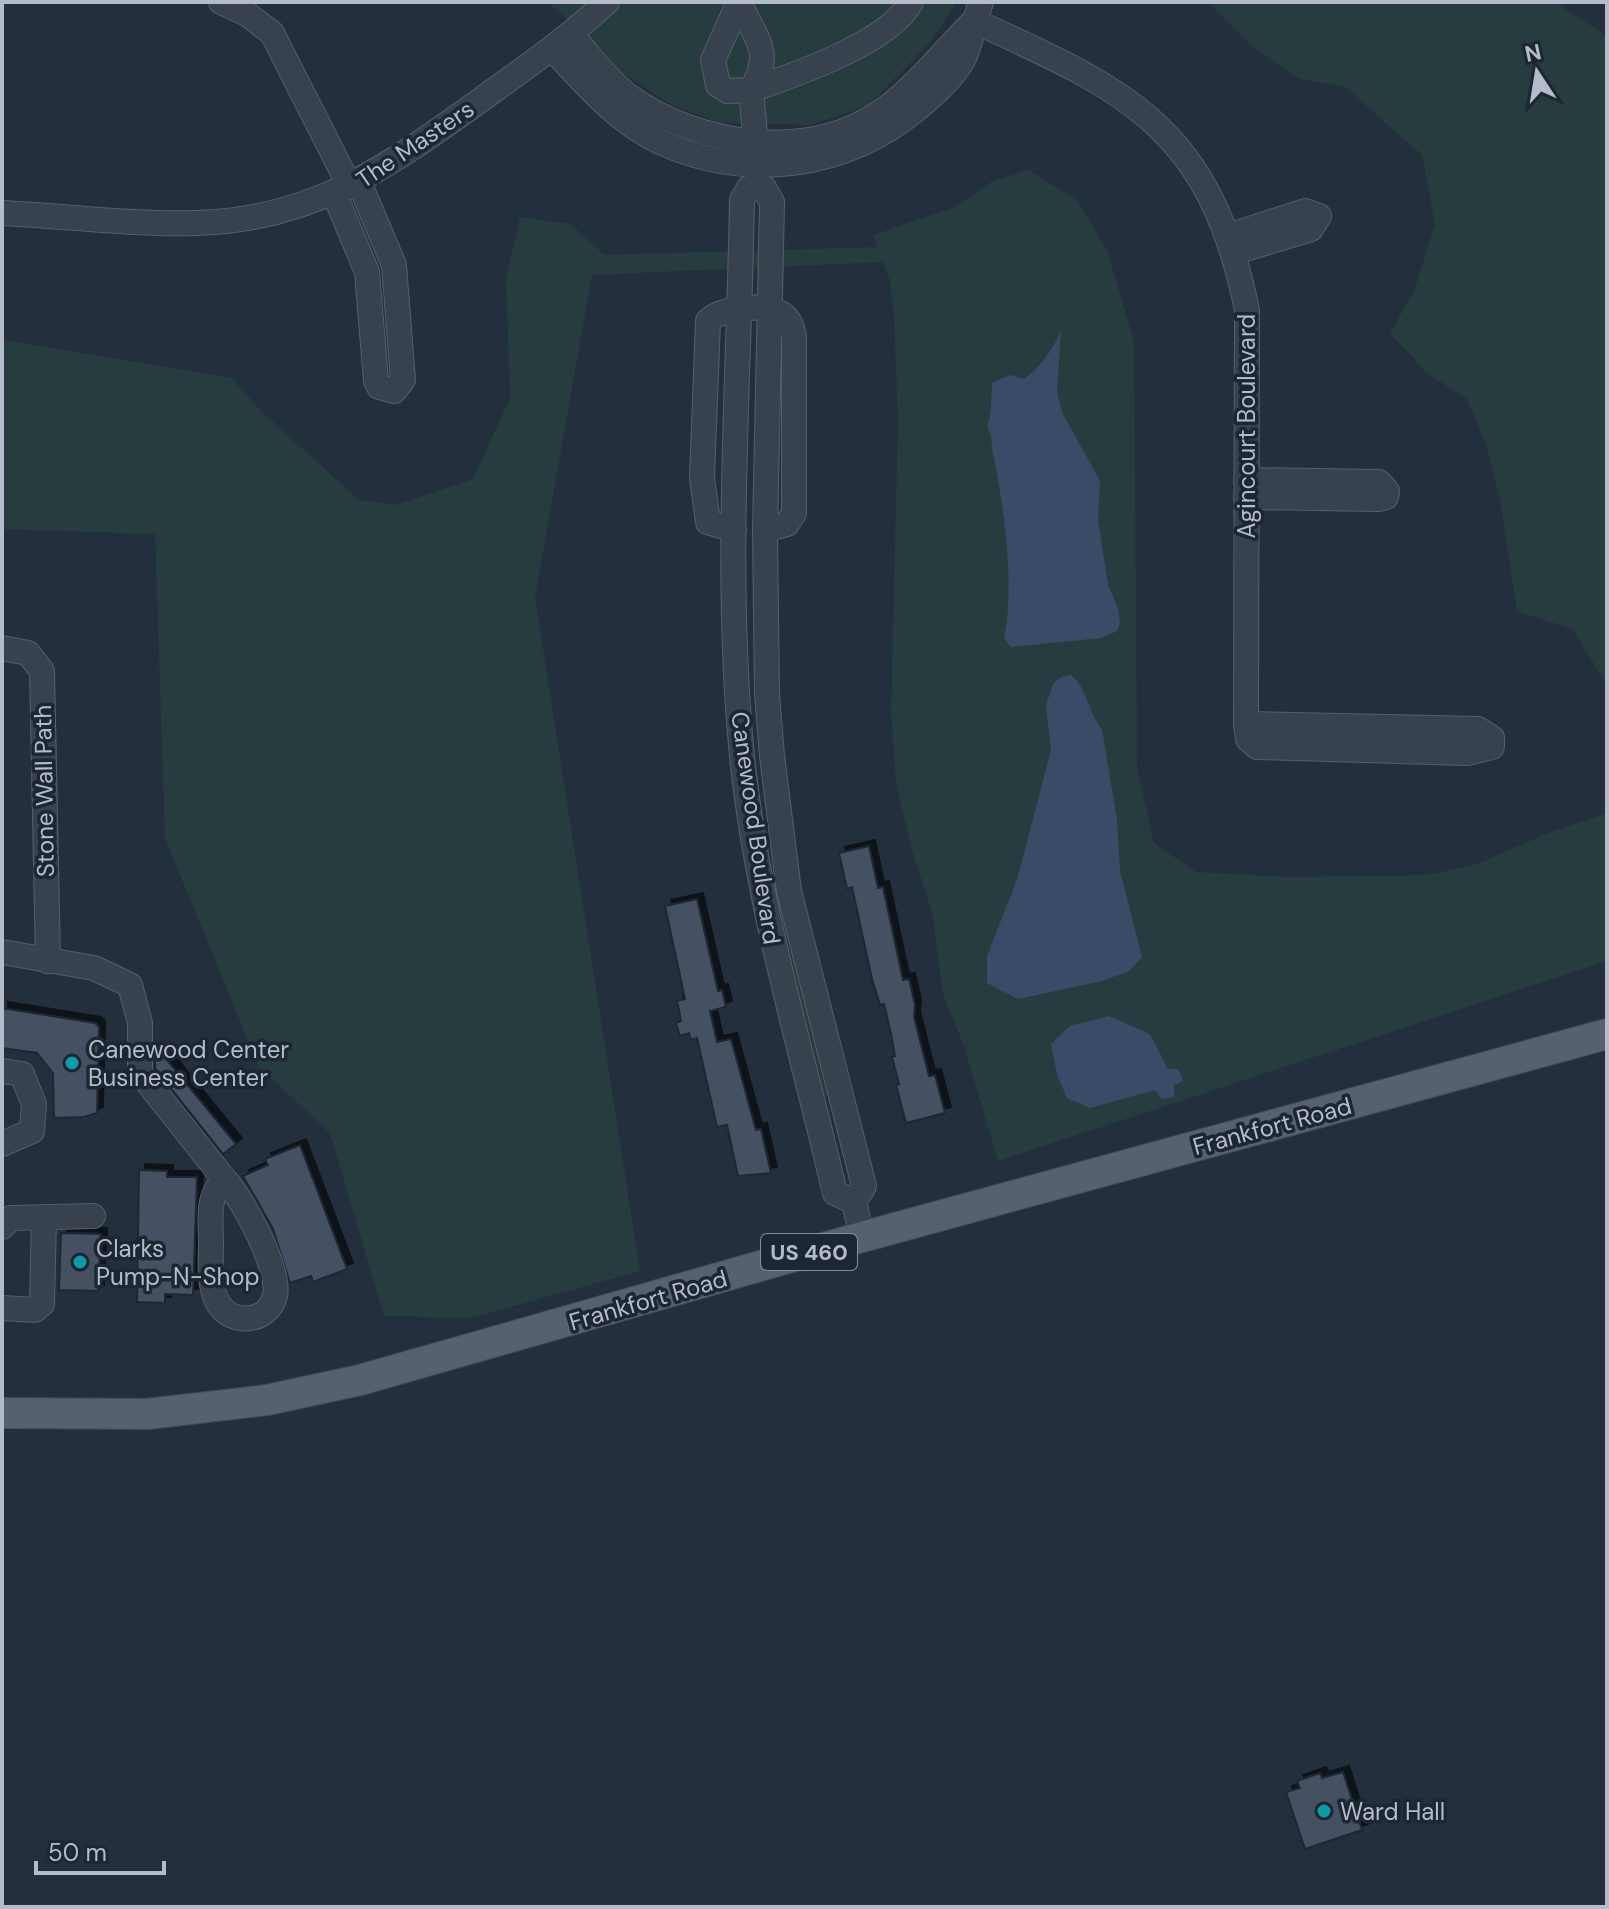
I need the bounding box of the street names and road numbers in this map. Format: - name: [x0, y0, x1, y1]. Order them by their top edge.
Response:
- street label: The Masters: [350, 93, 480, 195]
- street label: Agincourt Boulevard: [1231, 314, 1262, 538]
- street label: Stone Wall Path: [27, 704, 61, 878]
- street label: Canewood Boulevard: [724, 710, 788, 946]
- street label: Frankfort Road: [1189, 1090, 1355, 1162]
- road number: US 460: [761, 1234, 857, 1270]
- street label: Frankfort Road: [565, 1263, 731, 1337]

